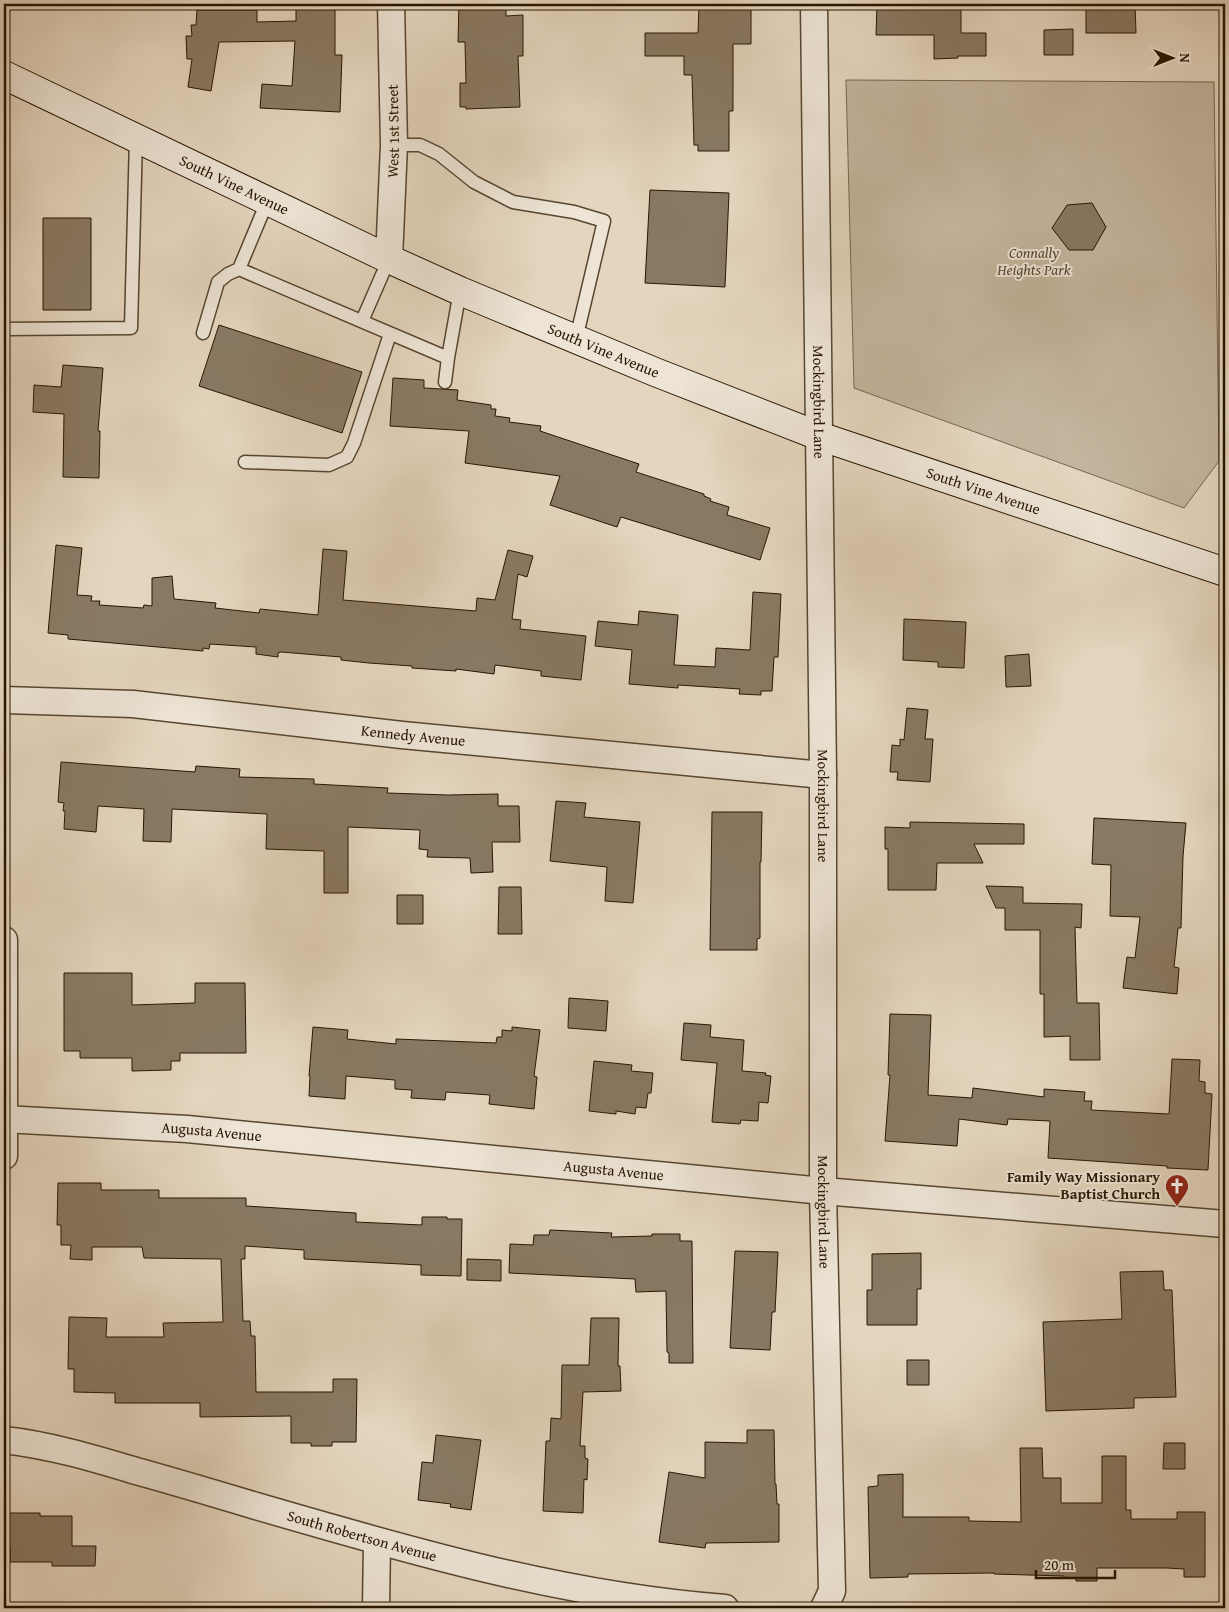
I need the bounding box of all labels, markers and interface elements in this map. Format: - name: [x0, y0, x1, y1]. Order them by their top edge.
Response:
- north arrow: [1146, 32, 1196, 82]
- text: N: [1175, 53, 1195, 63]
- street label: West 1st Street: [382, 83, 404, 178]
- street label: South Vine Avenue: [176, 149, 293, 220]
- park label: Connally Heights Park: [996, 242, 1071, 280]
- street label: South Vine Avenue: [545, 318, 663, 383]
- street label: Mockingbird Lane: [808, 345, 830, 459]
- street label: South Vine Avenue: [924, 462, 1043, 519]
- street label: Kennedy Avenue: [360, 719, 466, 751]
- street label: Mockingbird Lane: [813, 749, 834, 863]
- street label: Augusta Avenue: [161, 1117, 263, 1146]
- street label: Augusta Avenue: [563, 1155, 665, 1185]
- street label: Mockingbird Lane: [813, 1155, 836, 1269]
- place label: Family Way Missionary Baptist Church: [1007, 1166, 1160, 1204]
- church icon: Family Way Missionary Baptist Church: [1164, 1173, 1190, 1207]
- street label: South Robertson Avenue: [285, 1505, 439, 1566]
- scale bar: [1036, 1547, 1115, 1579]
- text: 20 m: [1044, 1554, 1075, 1575]

